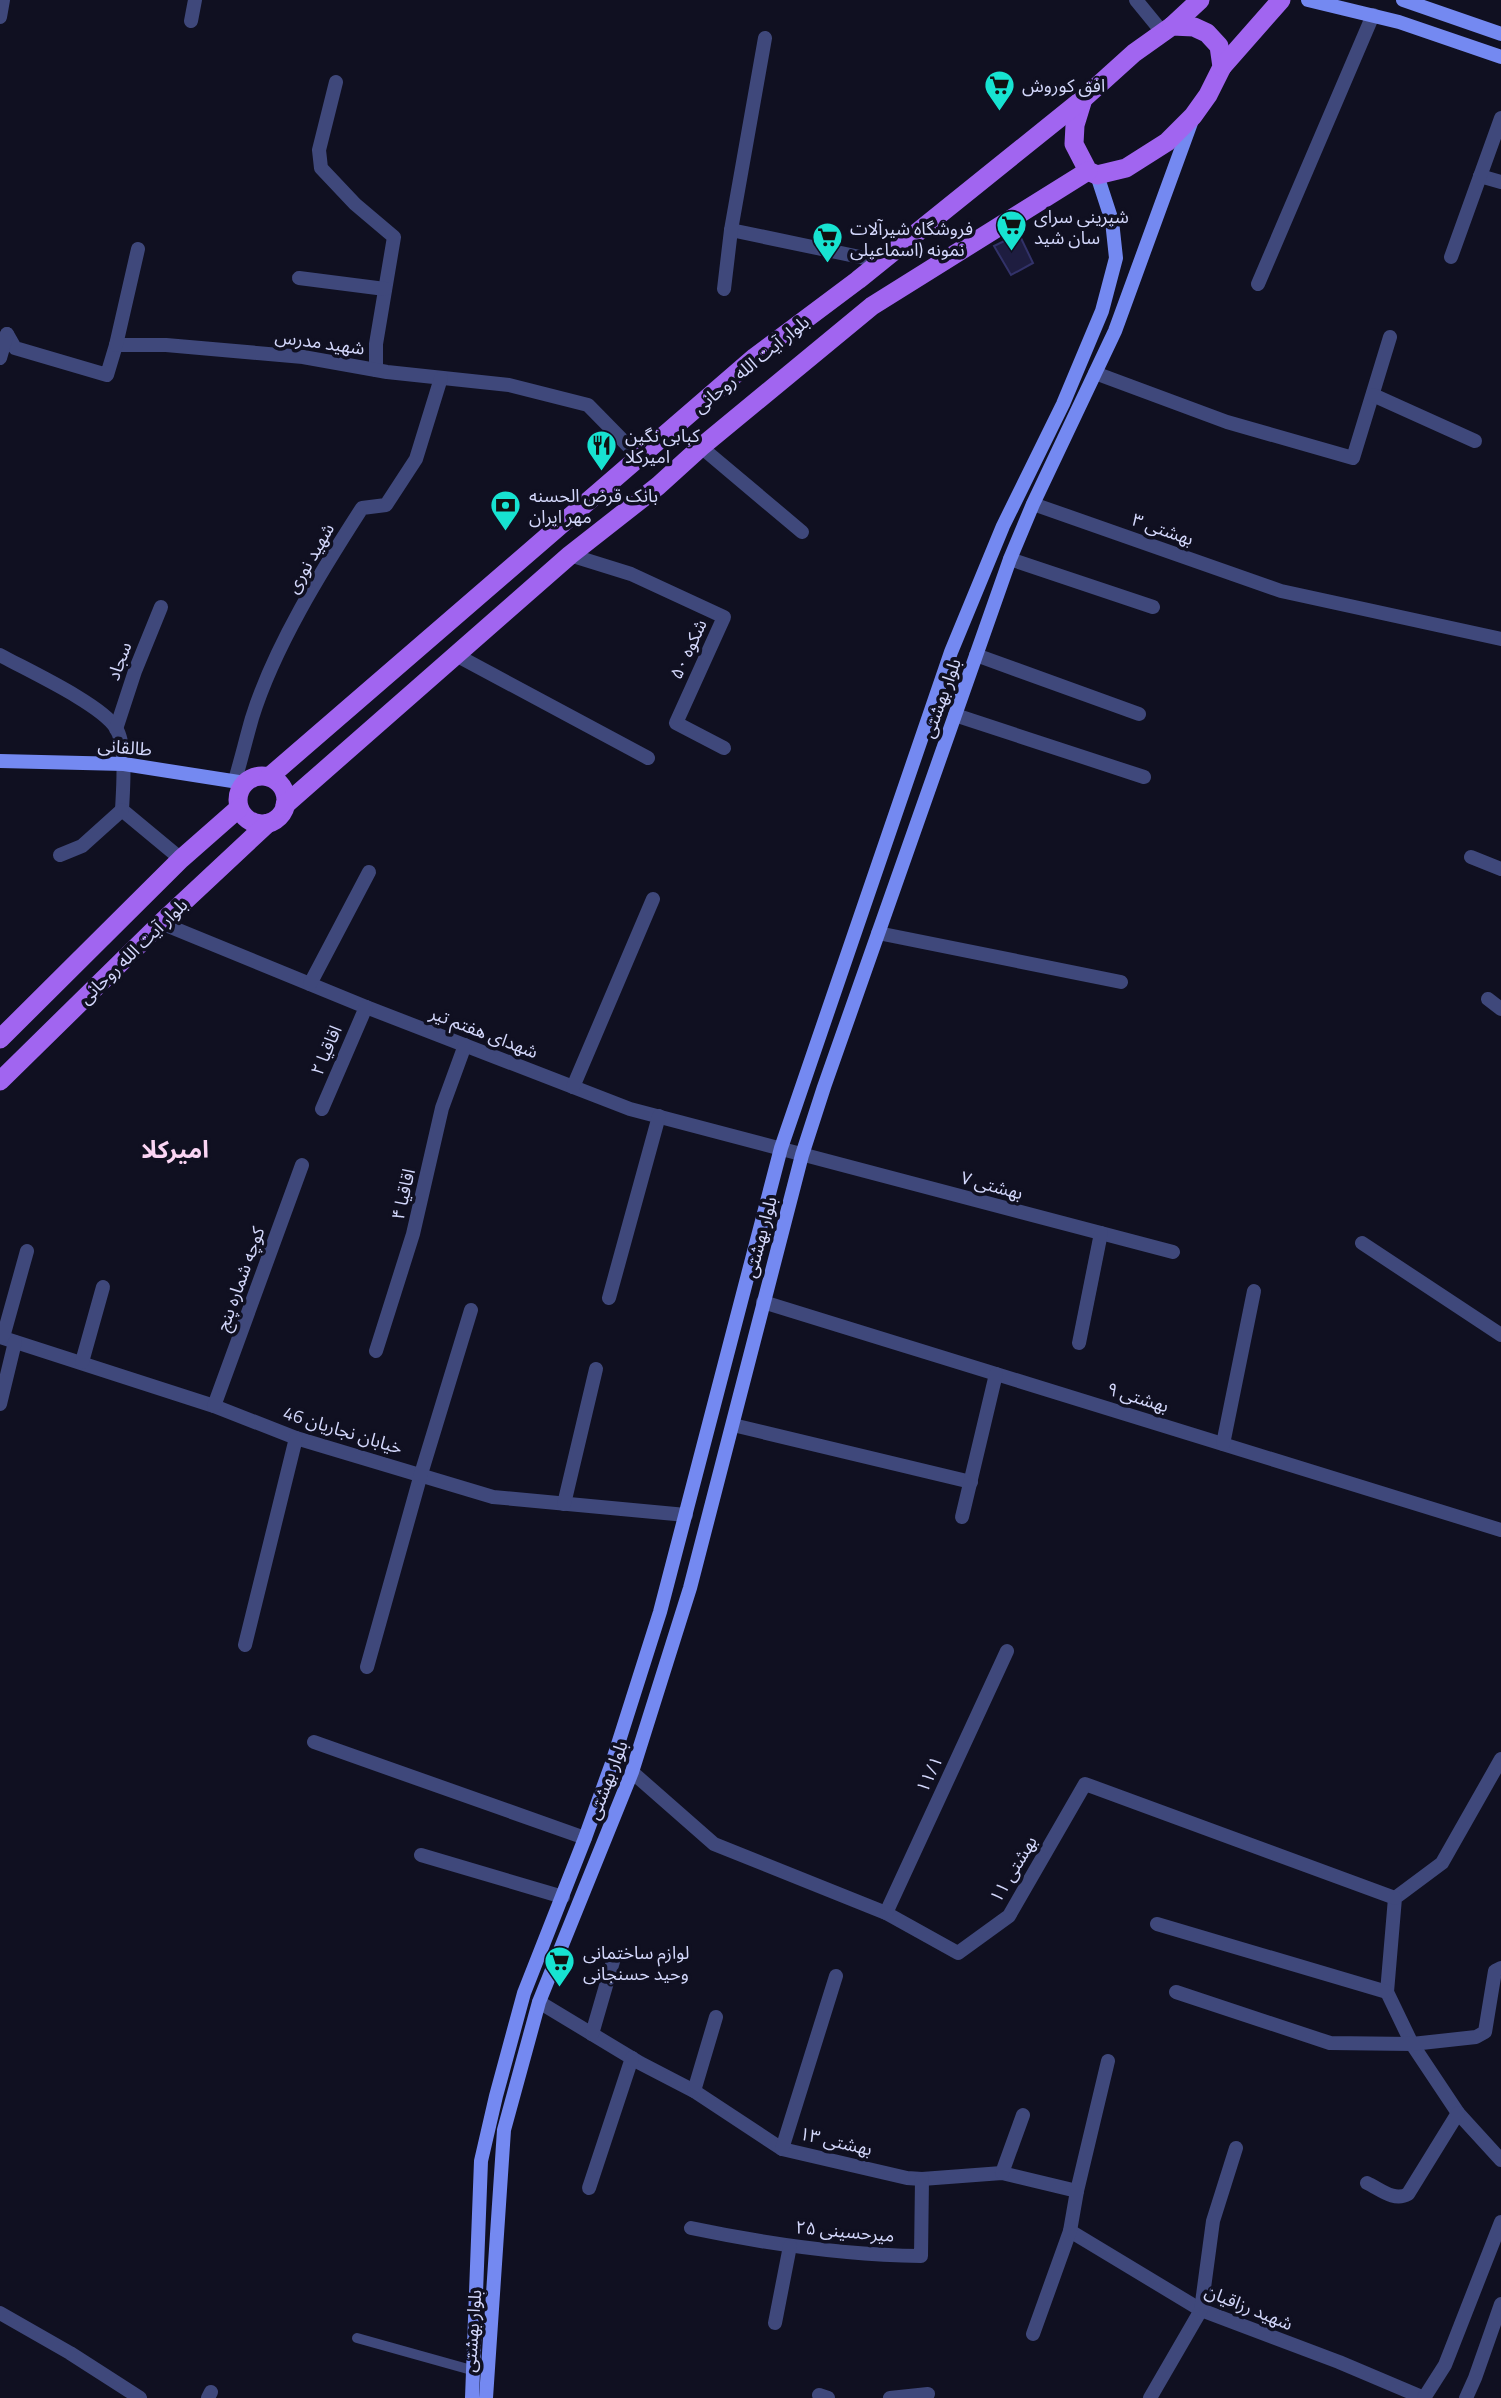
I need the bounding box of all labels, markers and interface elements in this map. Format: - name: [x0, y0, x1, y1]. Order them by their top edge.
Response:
- supermarket icon: افق کوروش: [982, 68, 1016, 112]
- place label: افق کوروش: [1022, 72, 1105, 99]
- place label: شیرینی سرای سان شید: [1034, 203, 1129, 251]
- supermarket icon: شیرینی سرای سان شید: [994, 209, 1028, 253]
- place label: فروشگاه شیرآلات نمونه (اسماعیلی: [850, 215, 973, 263]
- supermarket icon: فروشگاه شیرآلات نمونه (اسماعیلی: [810, 221, 844, 265]
- street label: بلوار آیت الله روحانی: [687, 309, 815, 419]
- street label: شهید مدرس: [273, 322, 367, 362]
- place label: کبابی نگین امیرکلا: [625, 422, 700, 470]
- restaurant icon: کبابی نگین امیرکلا: [585, 428, 619, 472]
- place label: بانک قرض الحسنه مهر ایران: [529, 482, 658, 530]
- bank icon: بانک قرض الحسنه مهر ایران: [489, 488, 523, 532]
- street label: بهشتی ۳: [1129, 506, 1197, 552]
- street label: شهید نوری: [279, 518, 341, 598]
- street label: شکوه ۵۰: [662, 614, 714, 684]
- street label: سجاد: [100, 638, 138, 684]
- street label: بلوار بهشتی: [914, 654, 968, 742]
- street label: طالقانی: [97, 731, 153, 763]
- street label: بلوار آیت الله روحانی: [72, 892, 194, 1010]
- street label: شهدای هفتم تیر: [425, 999, 542, 1065]
- street label: اقاقیا ۲: [303, 1021, 349, 1079]
- district label: امیرکلا: [141, 1131, 209, 1167]
- street label: بهشتی ۷: [958, 1164, 1026, 1206]
- street label: اقاقیا ۴: [384, 1166, 422, 1222]
- street label: بلوار بهشتی: [736, 1194, 784, 1280]
- street label: کوچه شماره پنج: [209, 1222, 272, 1335]
- street label: بهشتی ۹: [1104, 1375, 1172, 1419]
- street label: خیابان نجاریان 46: [280, 1399, 406, 1461]
- street label: بلوار بهشتی: [580, 1736, 634, 1824]
- street label: ۱۱/۱: [909, 1751, 949, 1797]
- street label: بهشتی ۱۱: [982, 1830, 1044, 1908]
- place label: لوازم ساختمانی وحید حسنجانی: [583, 1939, 689, 1987]
- supermarket icon: لوازم ساختمانی وحید حسنجانی: [543, 1945, 577, 1989]
- street label: بهشتی ۱۳: [797, 2120, 875, 2162]
- street label: میرحسینی ۲۵: [794, 2213, 896, 2249]
- street label: شهید رزاقیان: [1201, 2277, 1297, 2337]
- street label: بلوار بهشتی: [456, 2289, 488, 2373]

